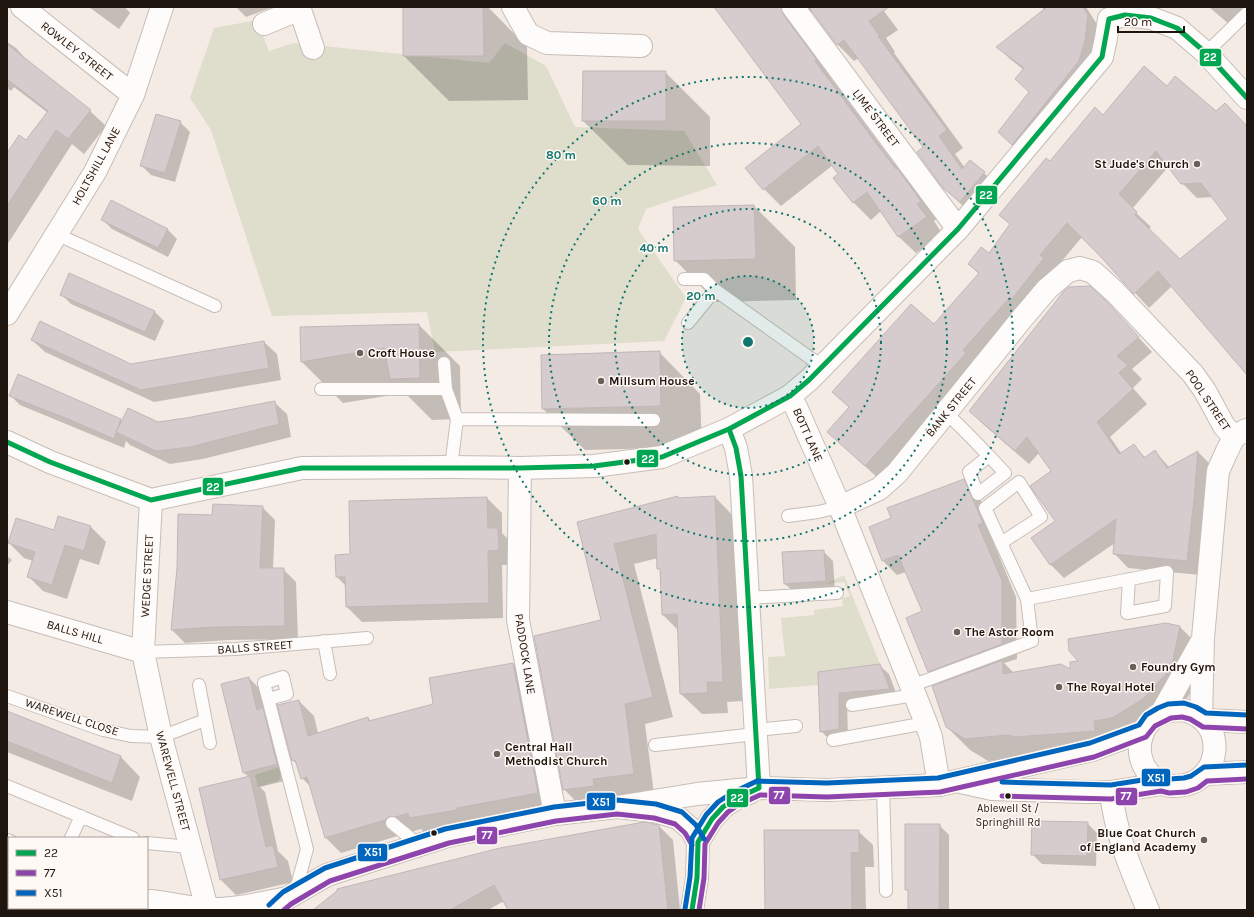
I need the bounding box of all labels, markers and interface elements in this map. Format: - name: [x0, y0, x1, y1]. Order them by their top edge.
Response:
- scale bar: [1118, 8, 1184, 34]
- text: 20 m: [1124, 15, 1152, 29]
- street label: ROWLEY STREET: [38, 18, 116, 84]
- line badge: 22: [1199, 48, 1222, 67]
- text: 22: [1203, 51, 1217, 64]
- street label: LIME STREET: [850, 86, 902, 150]
- street label: HOLTSHILL LANE: [69, 125, 123, 207]
- text: 80 m: [546, 148, 576, 162]
- place label: St Jude's Church: [1094, 157, 1189, 171]
- marker: St Jude's Church: [1192, 159, 1202, 169]
- line badge: 22: [975, 185, 998, 205]
- text: 22: [979, 189, 993, 202]
- text: 60 m: [592, 194, 622, 208]
- text: 40 m: [639, 241, 669, 255]
- text: 20 m: [686, 289, 716, 303]
- centre of rings: [741, 335, 755, 349]
- place label: Croft House: [368, 346, 435, 360]
- marker: Croft House: [355, 348, 365, 358]
- street label: POOL STREET: [1182, 367, 1234, 433]
- place label: Millsum House: [609, 374, 695, 388]
- street label: BANK STREET: [923, 374, 979, 440]
- marker: Millsum House: [596, 376, 606, 386]
- street label: BOTT LANE: [790, 406, 826, 464]
- line badge: 22: [636, 449, 659, 468]
- text: 22: [641, 453, 655, 466]
- unlabelled marker: [622, 457, 632, 467]
- line badge: 22: [202, 477, 224, 496]
- text: 22: [206, 481, 220, 494]
- street label: WEDGE STREET: [138, 534, 156, 618]
- street label: PADDOCK LANE: [512, 613, 538, 695]
- street label: BALLS HILL: [45, 617, 105, 647]
- place label: The Astor Room: [965, 625, 1054, 639]
- marker: The Astor Room: [952, 627, 962, 637]
- street label: BALLS STREET: [217, 637, 293, 657]
- place label: Foundry Gym: [1141, 660, 1216, 674]
- marker: Foundry Gym: [1128, 662, 1138, 672]
- place label: The Royal Hotel: [1067, 680, 1155, 694]
- marker: The Royal Hotel: [1054, 682, 1064, 692]
- street label: WAREWELL CLOSE: [23, 695, 121, 739]
- street label: WAREWELL STREET: [153, 729, 193, 833]
- place label: Central Hall Methodist Church: [505, 740, 607, 768]
- marker: Central Hall Methodist Church: [492, 749, 502, 759]
- line badge: X51: [1141, 768, 1171, 787]
- text: X51: [1147, 772, 1165, 785]
- line badge: 77: [768, 786, 791, 805]
- line badge: 77: [1115, 787, 1138, 806]
- line badge: 22: [726, 788, 749, 808]
- text: 77: [774, 789, 785, 802]
- text: 77: [1121, 790, 1132, 803]
- marker: Ablewell St / Springhill Rd: [1003, 791, 1013, 801]
- line badge: X51: [586, 792, 616, 811]
- text: 22: [730, 792, 744, 805]
- text: X51: [592, 796, 610, 809]
- place label: Ablewell St / Springhill Rd: [975, 802, 1041, 829]
- line badge: 77: [476, 826, 498, 845]
- place label: Blue Coat Church of England Academy: [1080, 826, 1196, 854]
- unlabelled marker: [429, 828, 439, 838]
- text: 77: [482, 829, 493, 842]
- marker: Blue Coat Church of England Academy: [1199, 835, 1209, 845]
- legend: [8, 837, 148, 909]
- line badge: X51: [357, 843, 388, 862]
- text: 22: [44, 846, 58, 860]
- text: X51: [364, 846, 382, 859]
- text: 77: [44, 866, 56, 880]
- text: X51: [44, 886, 62, 900]

